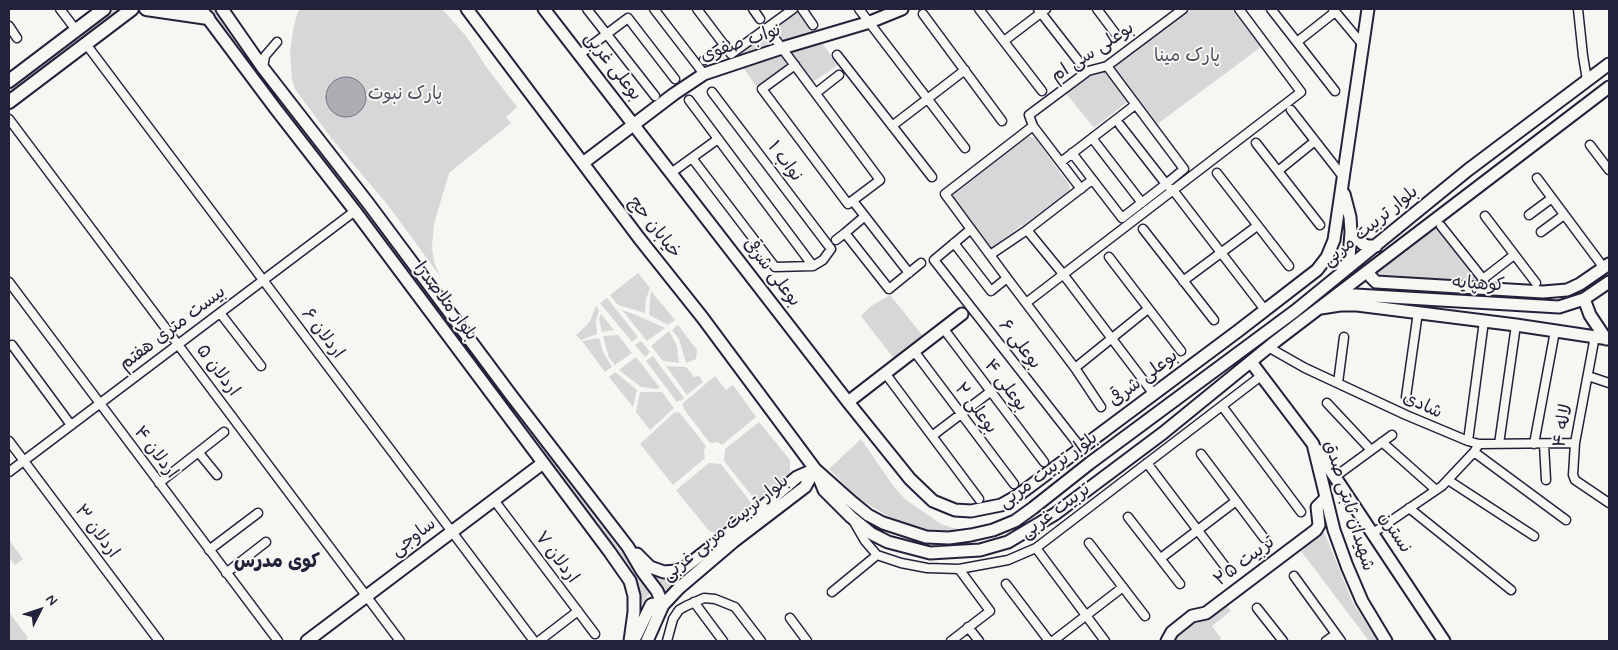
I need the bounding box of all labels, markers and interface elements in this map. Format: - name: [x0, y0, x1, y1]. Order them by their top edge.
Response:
- street label: بوعلی سی ام: [1047, 18, 1139, 88]
- street label: نواب صفوی: [698, 20, 784, 68]
- street label: بوعلی غربی: [578, 28, 646, 106]
- park label: پارک مینا: [1154, 46, 1220, 68]
- park label: پارک نبوت: [368, 84, 442, 106]
- street label: نواب ۱: [762, 138, 806, 186]
- street label: بلوار تربیت مربی: [1319, 182, 1423, 272]
- street label: خیابان حج: [623, 193, 685, 263]
- street label: بوعلی شرقی: [737, 234, 805, 312]
- street label: بلوار ملاصدرا: [408, 258, 482, 346]
- street label: کوهپایه: [1451, 272, 1505, 298]
- street label: بیست متری هفتم: [115, 282, 231, 376]
- street label: اردلان ۶: [296, 304, 348, 364]
- street label: بوعلی ۶: [993, 316, 1045, 374]
- street label: اردلان ۵: [191, 341, 243, 401]
- street label: بوعلی شرقی: [1105, 346, 1183, 412]
- street label: بوعلی ۴: [978, 356, 1032, 416]
- street label: بوعلی ۲: [949, 379, 1001, 439]
- street label: شادی: [1399, 388, 1445, 424]
- street label: لاله ۴: [1550, 403, 1578, 449]
- street label: اردلان ۴: [128, 422, 182, 484]
- street label: بلوار تربیت مربی: [995, 428, 1103, 514]
- street label: شهیدان ثابتی صدق: [1318, 438, 1378, 574]
- street label: بلوار تربیت مربی غربی: [658, 471, 794, 587]
- street label: تربیت غربی: [1017, 479, 1095, 545]
- street label: اردلان ۳: [69, 501, 123, 563]
- street label: نسترن: [1373, 508, 1415, 558]
- street label: ساوجی: [387, 514, 441, 562]
- street label: اردلان ۷: [529, 528, 583, 588]
- street label: تربیت ۲۵: [1210, 532, 1280, 592]
- district label: کوی مدرس: [234, 552, 320, 574]
- north arrow: [15, 585, 65, 635]
- text: N: [41, 591, 61, 610]

